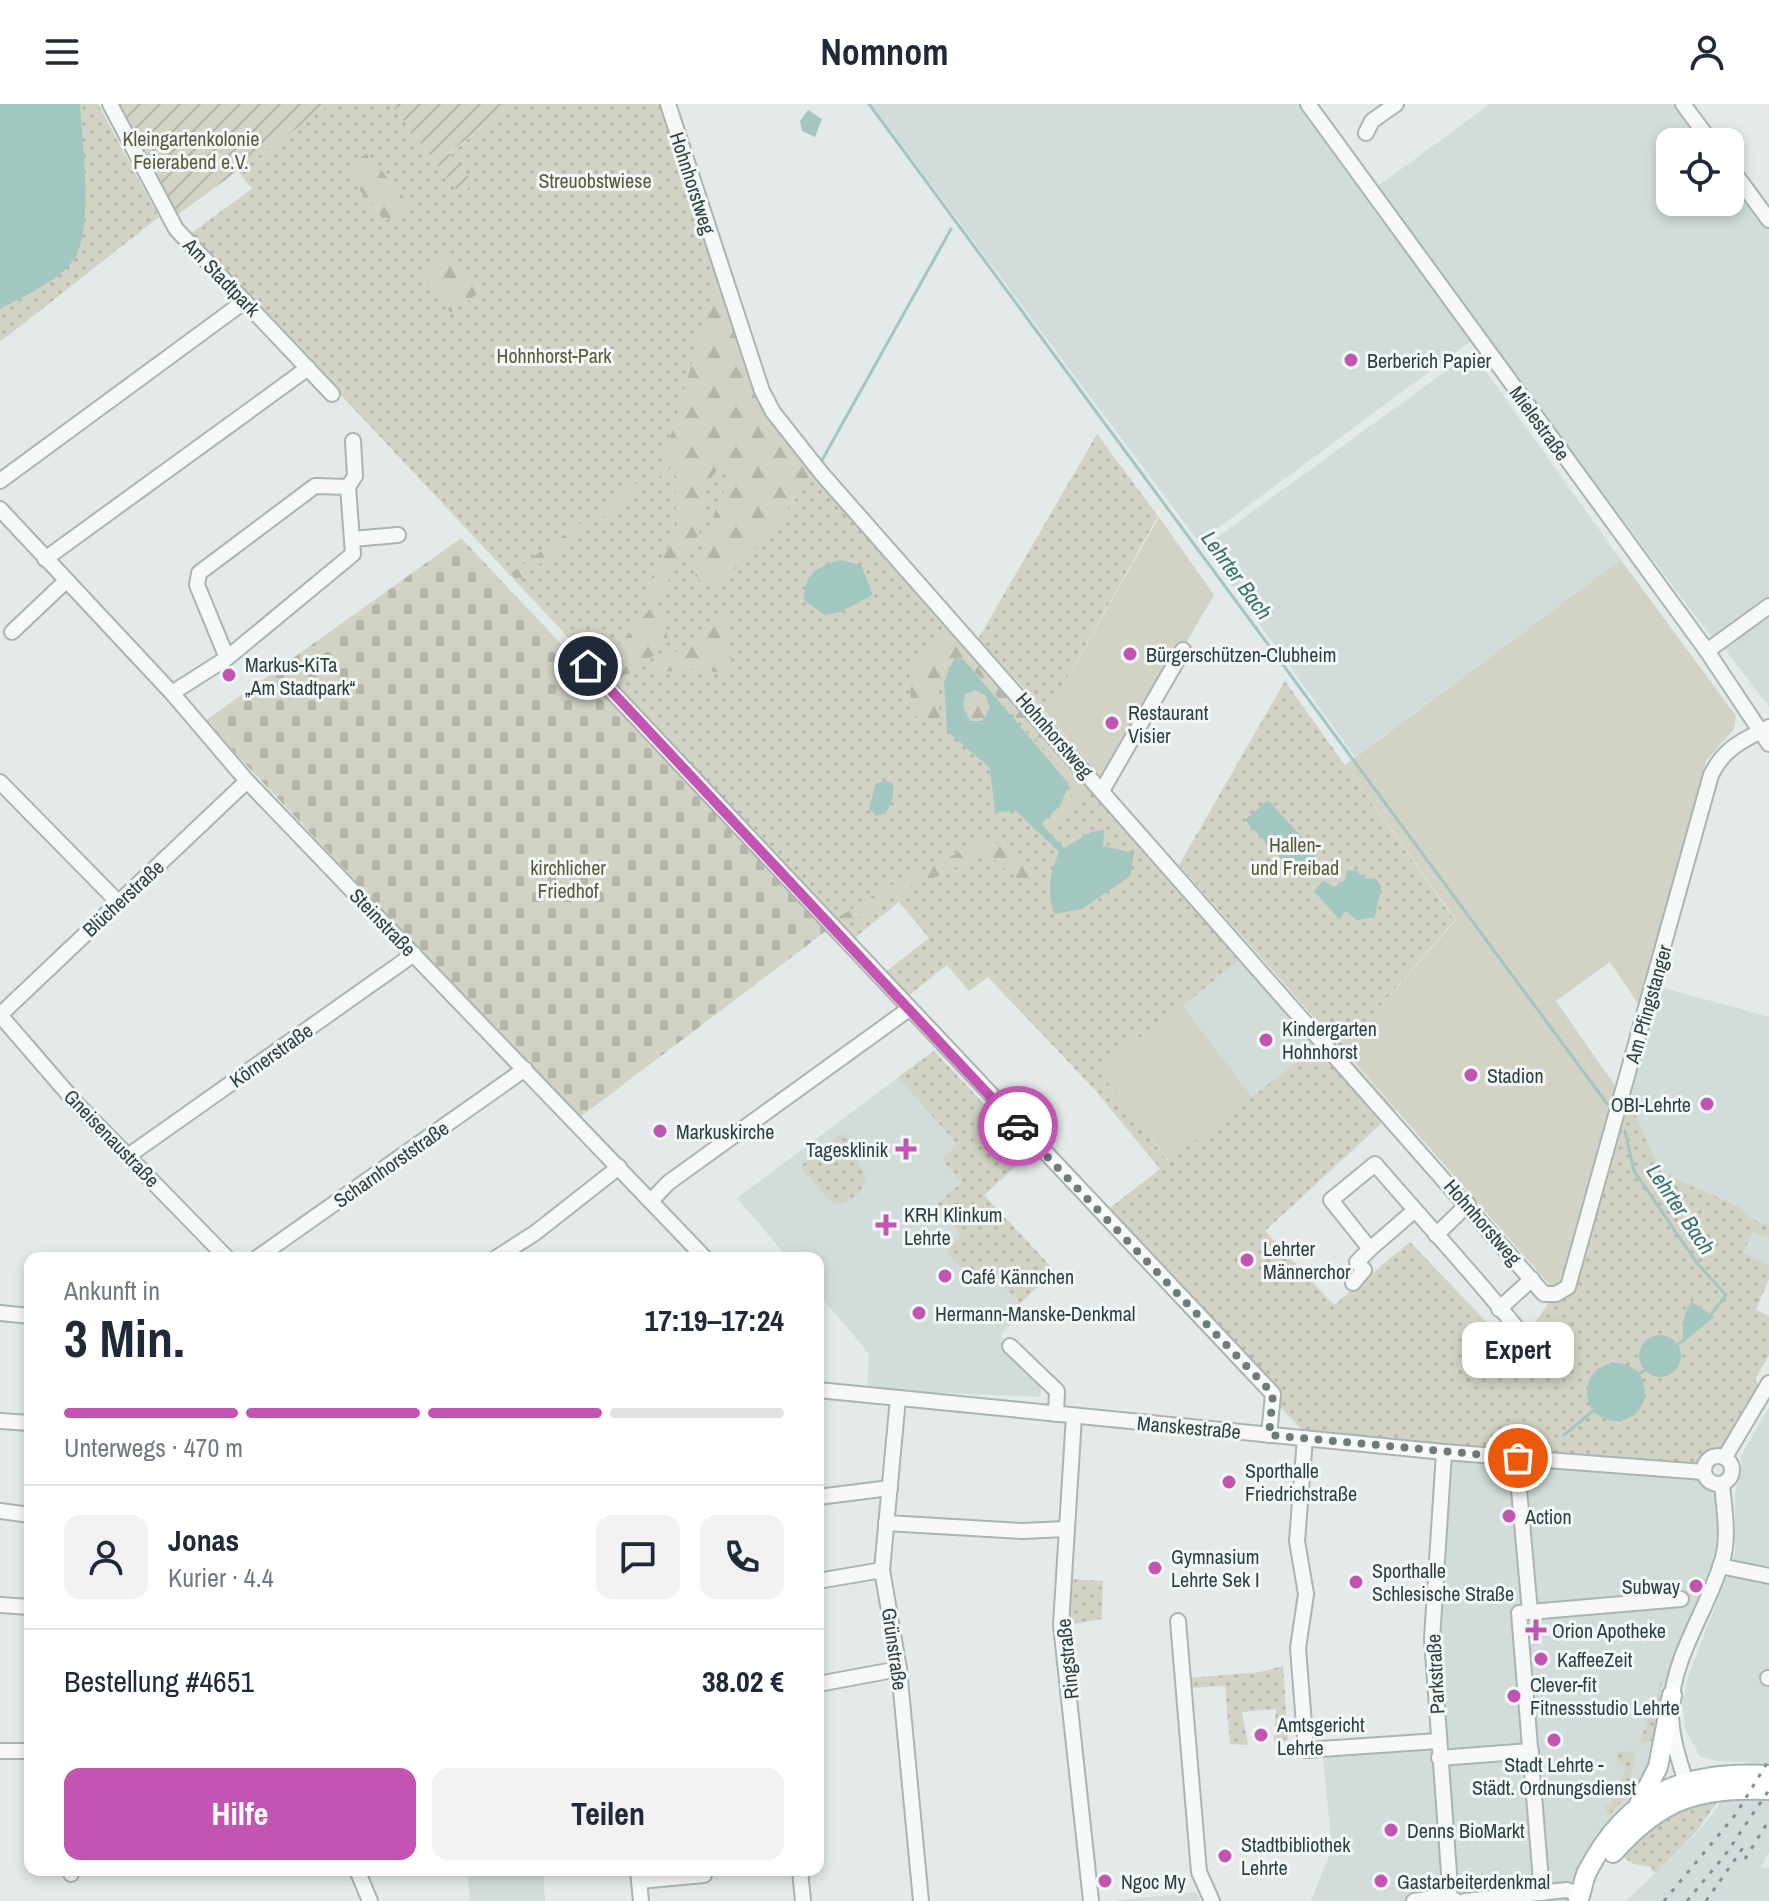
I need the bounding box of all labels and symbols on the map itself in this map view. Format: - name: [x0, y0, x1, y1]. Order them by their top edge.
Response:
- park label: Kleingartenkolonie Feierabend e.V.: [123, 125, 259, 175]
- street label: Hohnhorstweg: [664, 129, 722, 237]
- park label: Streuobstwiese: [538, 167, 652, 194]
- street label: Am Stadtpark: [177, 231, 267, 323]
- park label: Hohnhorst-Park: [497, 342, 612, 369]
- place label: Berberich Papier: [1367, 347, 1492, 374]
- marker: Berberich Papier: [1342, 351, 1360, 369]
- street label: Mielestraße: [1504, 380, 1576, 466]
- water label: Lehrter Bach: [1195, 524, 1279, 626]
- pin: [554, 632, 622, 700]
- place label: Bürgerschützen-Clubheim: [1146, 641, 1337, 668]
- marker: Bürgerschützen-Clubheim: [1121, 645, 1139, 663]
- place label: Markus-KiTa „Am Stadtpark“: [245, 651, 355, 701]
- marker: Markus-KiTa „Am Stadtpark“: [220, 666, 238, 684]
- street label: Hohnhorstweg: [1010, 686, 1100, 784]
- place label: Restaurant Visier: [1128, 699, 1209, 749]
- marker: Restaurant Visier: [1103, 714, 1121, 732]
- park label: Hallen- und Freibad: [1251, 831, 1339, 881]
- street label: Blücherstraße: [76, 853, 170, 943]
- park label: kirchlicher Friedhof: [530, 854, 606, 904]
- street label: Steinstraße: [344, 882, 422, 962]
- street label: Am Pfingstanger: [1618, 941, 1678, 1067]
- place label: Kindergarten Hohnhorst: [1282, 1015, 1377, 1065]
- street label: Körnerstraße: [224, 1016, 318, 1094]
- marker: Kindergarten Hohnhorst: [1257, 1031, 1275, 1049]
- place label: Stadion: [1487, 1062, 1544, 1089]
- marker: Stadion: [1462, 1066, 1480, 1084]
- street label: Gneisenaustraße: [58, 1083, 166, 1193]
- courier: [978, 1086, 1058, 1166]
- place label: OBI-Lehrte: [1611, 1091, 1691, 1118]
- marker: OBI-Lehrte: [1698, 1095, 1716, 1113]
- street label: Scharnhorststraße: [328, 1114, 454, 1214]
- place label: Markuskirche: [676, 1118, 774, 1145]
- marker: Markuskirche: [651, 1122, 669, 1140]
- place label: Tagesklinik: [806, 1136, 889, 1163]
- marker: Tagesklinik: [895, 1138, 917, 1160]
- water label: Lehrter Bach: [1640, 1158, 1722, 1260]
- street label: Hohnhorstweg: [1438, 1173, 1528, 1271]
- place label: KRH Klinkum Lehrte: [904, 1201, 1002, 1251]
- marker: KRH Klinkum Lehrte: [875, 1214, 897, 1236]
- place label: Lehrter Männerchor: [1263, 1235, 1351, 1285]
- marker: Lehrter Männerchor: [1238, 1251, 1256, 1269]
- place label: Café Kännchen: [961, 1263, 1074, 1290]
- marker: Café Kännchen: [936, 1267, 954, 1285]
- place label: Hermann-Manske-Denkmal: [935, 1300, 1135, 1327]
- marker: Hermann-Manske-Denkmal: [910, 1304, 928, 1322]
- callout: Expert: [1462, 1322, 1574, 1378]
- street label: Manskestraße: [1136, 1409, 1242, 1445]
- pin: [1484, 1424, 1552, 1492]
- place label: Sporthalle Friedrichstraße: [1245, 1457, 1357, 1507]
- marker: Sporthalle Friedrichstraße: [1220, 1473, 1238, 1491]
- place label: Action: [1524, 1503, 1572, 1530]
- marker: Action: [1500, 1507, 1518, 1525]
- place label: Gymnasium Lehrte Sek I: [1171, 1543, 1259, 1593]
- place label: Sporthalle Schlesische Straße: [1372, 1557, 1514, 1607]
- marker: Gymnasium Lehrte Sek I: [1146, 1559, 1164, 1577]
- marker: Sporthalle Schlesische Straße: [1347, 1573, 1365, 1591]
- place label: Subway: [1622, 1573, 1681, 1600]
- marker: Subway: [1687, 1577, 1705, 1595]
- street label: Grünstraße: [876, 1606, 914, 1692]
- street label: Ringstraße: [1049, 1617, 1085, 1701]
- place label: Orion Apotheke: [1552, 1617, 1666, 1644]
- marker: Orion Apotheke: [1527, 1621, 1545, 1639]
- street label: Parkstraße: [1419, 1633, 1451, 1715]
- place label: KaffeeZeit: [1557, 1646, 1633, 1673]
- marker: KaffeeZeit: [1532, 1650, 1550, 1668]
- place label: Clever-fit Fitnessstudio Lehrte: [1530, 1671, 1680, 1721]
- marker: Clever-fit Fitnessstudio Lehrte: [1505, 1687, 1523, 1705]
- place label: Amtsgericht Lehrte: [1276, 1711, 1365, 1761]
- marker: Amtsgericht Lehrte: [1252, 1726, 1270, 1744]
- marker: Stadt Lehrte - Städt. Ordnungsdienst: [1545, 1731, 1563, 1749]
- place label: Stadt Lehrte - Städt. Ordnungsdienst: [1472, 1751, 1636, 1801]
- place label: Denns BioMarkt: [1407, 1817, 1525, 1844]
- marker: Denns BioMarkt: [1382, 1821, 1400, 1839]
- place label: Stadtbibliothek Lehrte: [1241, 1831, 1351, 1881]
- marker: Stadtbibliothek Lehrte: [1216, 1847, 1234, 1865]
- place label: Ngoc My: [1121, 1868, 1187, 1895]
- place label: Gastarbeiterdenkmal: [1397, 1868, 1550, 1895]
- marker: Ngoc My: [1096, 1872, 1114, 1890]
- marker: Gastarbeiterdenkmal: [1372, 1872, 1390, 1890]

